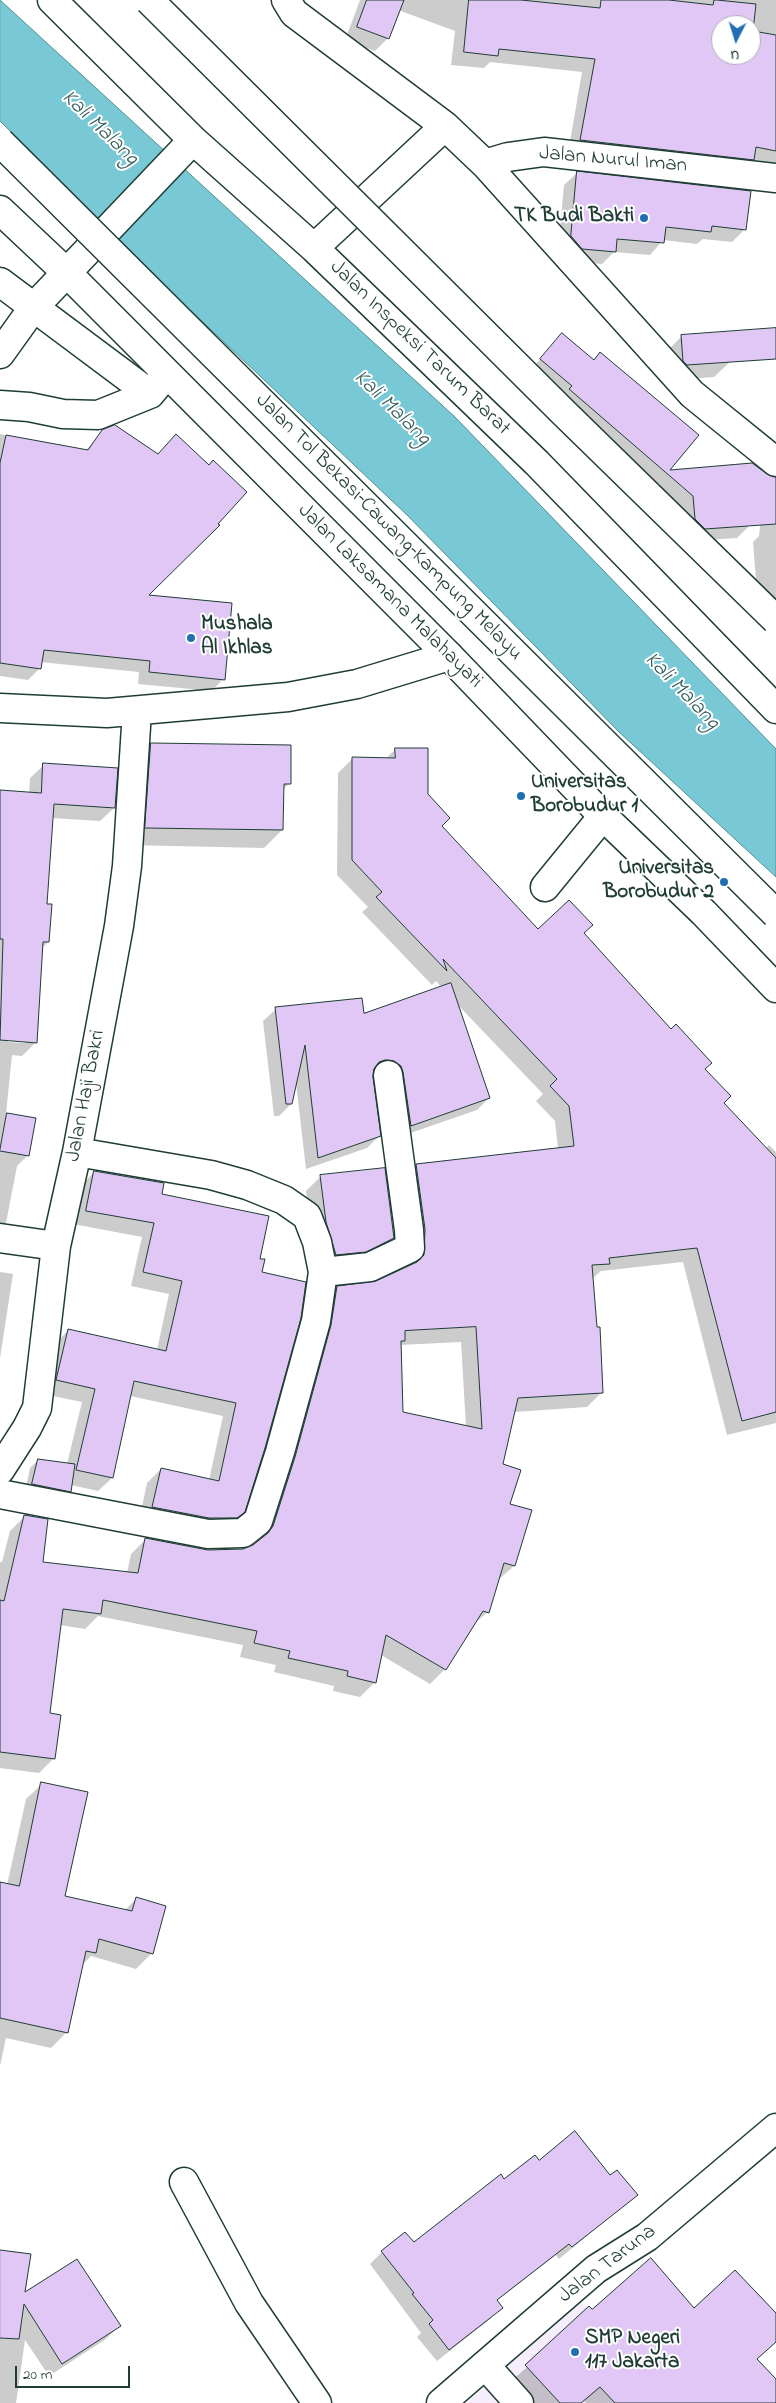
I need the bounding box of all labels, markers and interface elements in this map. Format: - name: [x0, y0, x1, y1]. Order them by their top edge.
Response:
- north arrow: [711, 15, 761, 65]
- text: U: [729, 44, 740, 65]
- water label: Kali Malang: [55, 86, 143, 172]
- street label: Jalan Nurul Iman: [538, 142, 688, 180]
- place label: TK Budi Bakti: [514, 205, 634, 231]
- marker: TK Budi Bakti: [638, 212, 650, 224]
- street label: Jalan Inspeksi Tarum Barat: [323, 256, 515, 442]
- water label: Kali Malang: [347, 366, 435, 452]
- street label: Jalan Tol Bekasi–Cawang–Kampung Melayu: [249, 389, 527, 667]
- street label: Jalan Laksamana Malahayati: [291, 499, 487, 695]
- place label: Mushala Al Ikhlas: [201, 613, 273, 663]
- marker: Mushala Al Ikhlas: [185, 632, 197, 644]
- water label: Kali Malang: [638, 648, 724, 736]
- place label: Universitas Borobudur 1: [531, 771, 638, 821]
- marker: Universitas Borobudur 1: [515, 790, 527, 802]
- place label: Universitas Borobudur 2: [603, 857, 714, 907]
- marker: Universitas Borobudur 2: [718, 876, 730, 888]
- street label: Jalan Haji Bakri: [62, 1028, 112, 1164]
- street label: Jalan Taruna: [554, 2220, 662, 2310]
- place label: SMP Negeri 117 Jakarta: [585, 2327, 680, 2377]
- marker: SMP Negeri 117 Jakarta: [569, 2346, 581, 2358]
- scale bar: [18, 2356, 132, 2388]
- text: 20 m: [23, 2364, 52, 2386]

